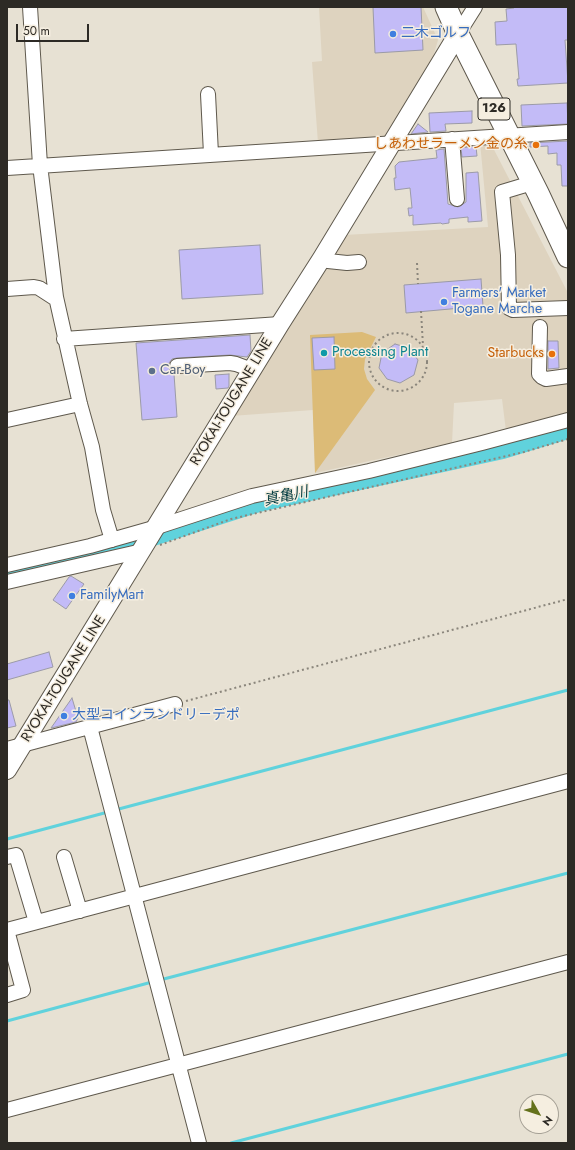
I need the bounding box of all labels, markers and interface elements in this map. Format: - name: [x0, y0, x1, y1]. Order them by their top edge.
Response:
- scale bar: [18, 16, 91, 42]
- text: 50 m: [23, 22, 50, 40]
- place label: 二木ゴルフ: [401, 26, 471, 42]
- marker: 二木ゴルフ: [388, 29, 398, 39]
- road number: 126: [478, 98, 510, 120]
- place label: しあわせラーメン金の糸: [374, 137, 528, 153]
- marker: しあわせラーメン金の糸: [531, 140, 541, 150]
- place label: Farmers' Market Togane Marche: [452, 286, 546, 318]
- marker: Farmers' Market Togane Marche: [439, 297, 449, 307]
- street label: RYOKAI-TOUGANE LINE: [187, 335, 277, 469]
- place label: Processing Plant: [332, 345, 428, 361]
- place label: Starbucks: [488, 346, 544, 362]
- marker: Processing Plant: [319, 348, 329, 358]
- marker: Starbucks: [547, 349, 557, 359]
- place label: Car-Boy: [160, 363, 205, 379]
- marker: Car-Boy: [147, 366, 157, 376]
- water label: 真亀川: [262, 484, 310, 510]
- place label: FamilyMart: [80, 588, 143, 604]
- marker: FamilyMart: [67, 591, 77, 601]
- street label: RYOKAI-TOUGANE LINE: [18, 613, 110, 745]
- place label: 大型コインランドリ－デポ: [72, 708, 240, 724]
- marker: 大型コインランドリ－デポ: [59, 711, 69, 721]
- north arrow: [519, 1094, 559, 1134]
- text: N: [539, 1112, 557, 1129]

